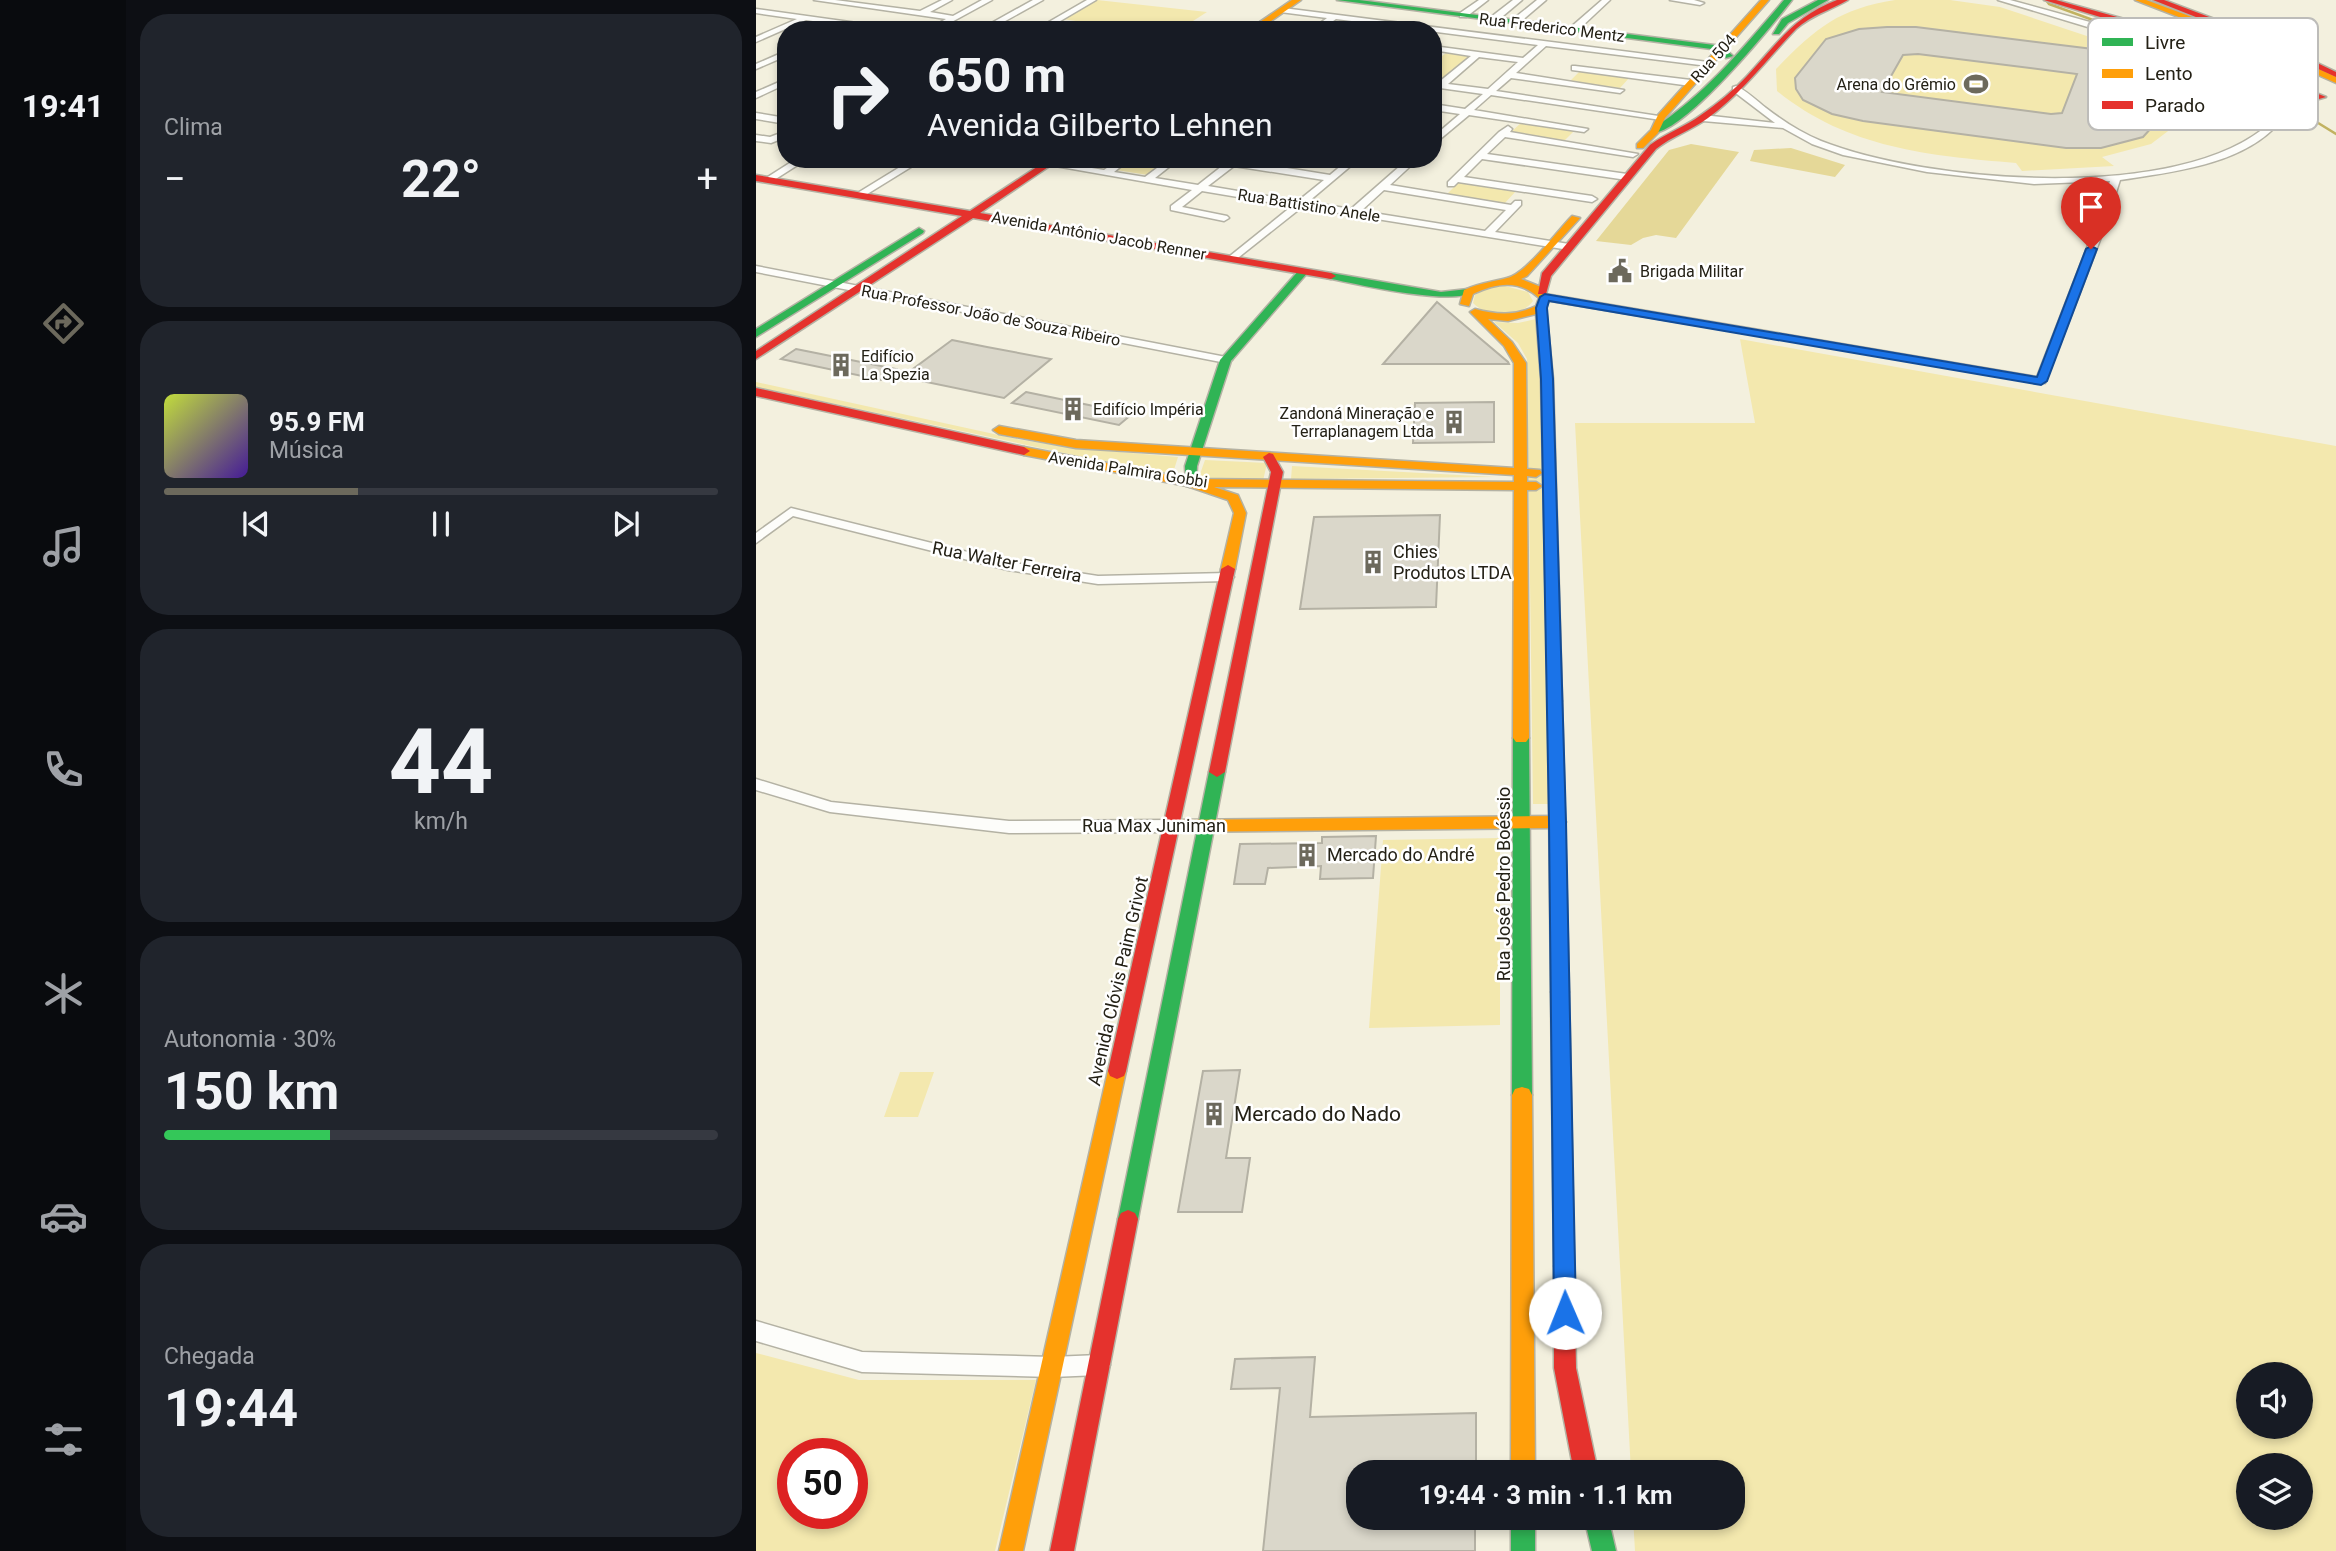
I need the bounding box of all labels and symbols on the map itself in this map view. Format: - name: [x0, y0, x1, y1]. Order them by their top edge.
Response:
- street label: Rua Frederico Mentz: [1478, 9, 1626, 46]
- legend: [2088, 18, 2318, 130]
- street label: Rua 504: [1687, 30, 1740, 86]
- text: Livre: [2145, 31, 2185, 54]
- text: Lento: [2145, 62, 2193, 85]
- sports icon: Arena do Grêmio: [1962, 70, 1990, 98]
- place label: Arena do Grêmio: [1836, 75, 1956, 94]
- text: Parado: [2145, 94, 2205, 117]
- pin: [2061, 177, 2121, 249]
- street label: Rua Battistino Anele: [1236, 185, 1381, 226]
- street label: Avenida Antônio Jacob Renner: [990, 207, 1208, 264]
- public building icon: Brigada Militar: [1606, 257, 1634, 285]
- place label: Brigada Militar: [1640, 262, 1744, 281]
- street label: Rua Professor João de Souza Ribeiro: [860, 281, 1122, 350]
- place label: Edifício La Spezia: [861, 347, 930, 384]
- building icon: Edifício La Spezia: [827, 351, 855, 379]
- building icon: Edifício Impéria: [1059, 395, 1087, 423]
- place label: Edifício Impéria: [1093, 400, 1204, 419]
- place label: Zandoná Mineração e Terraplanagem Ltda: [1280, 404, 1434, 441]
- building icon: Zandoná Mineração e Terraplanagem Ltda: [1440, 408, 1468, 436]
- street label: Avenida Palmira Gobbi: [1047, 448, 1209, 491]
- street label: Rua Walter Ferreira: [931, 537, 1084, 586]
- place label: Chies Produtos LTDA: [1393, 541, 1512, 583]
- building icon: Chies Produtos LTDA: [1359, 548, 1387, 576]
- street label: Rua José Pedro Boéssio: [1493, 787, 1514, 981]
- street label: Rua Max Juniman: [1082, 815, 1226, 836]
- building icon: Mercado do André: [1293, 841, 1321, 869]
- place label: Mercado do André: [1327, 844, 1474, 865]
- street label: Avenida Clóvis Paim Grivot: [1083, 874, 1152, 1088]
- building icon: Mercado do Nado: [1200, 1100, 1228, 1128]
- place label: Mercado do Nado: [1234, 1102, 1401, 1126]
- position arrow: [1528, 1276, 1602, 1350]
- speed limit sign: 50: [777, 1438, 868, 1529]

